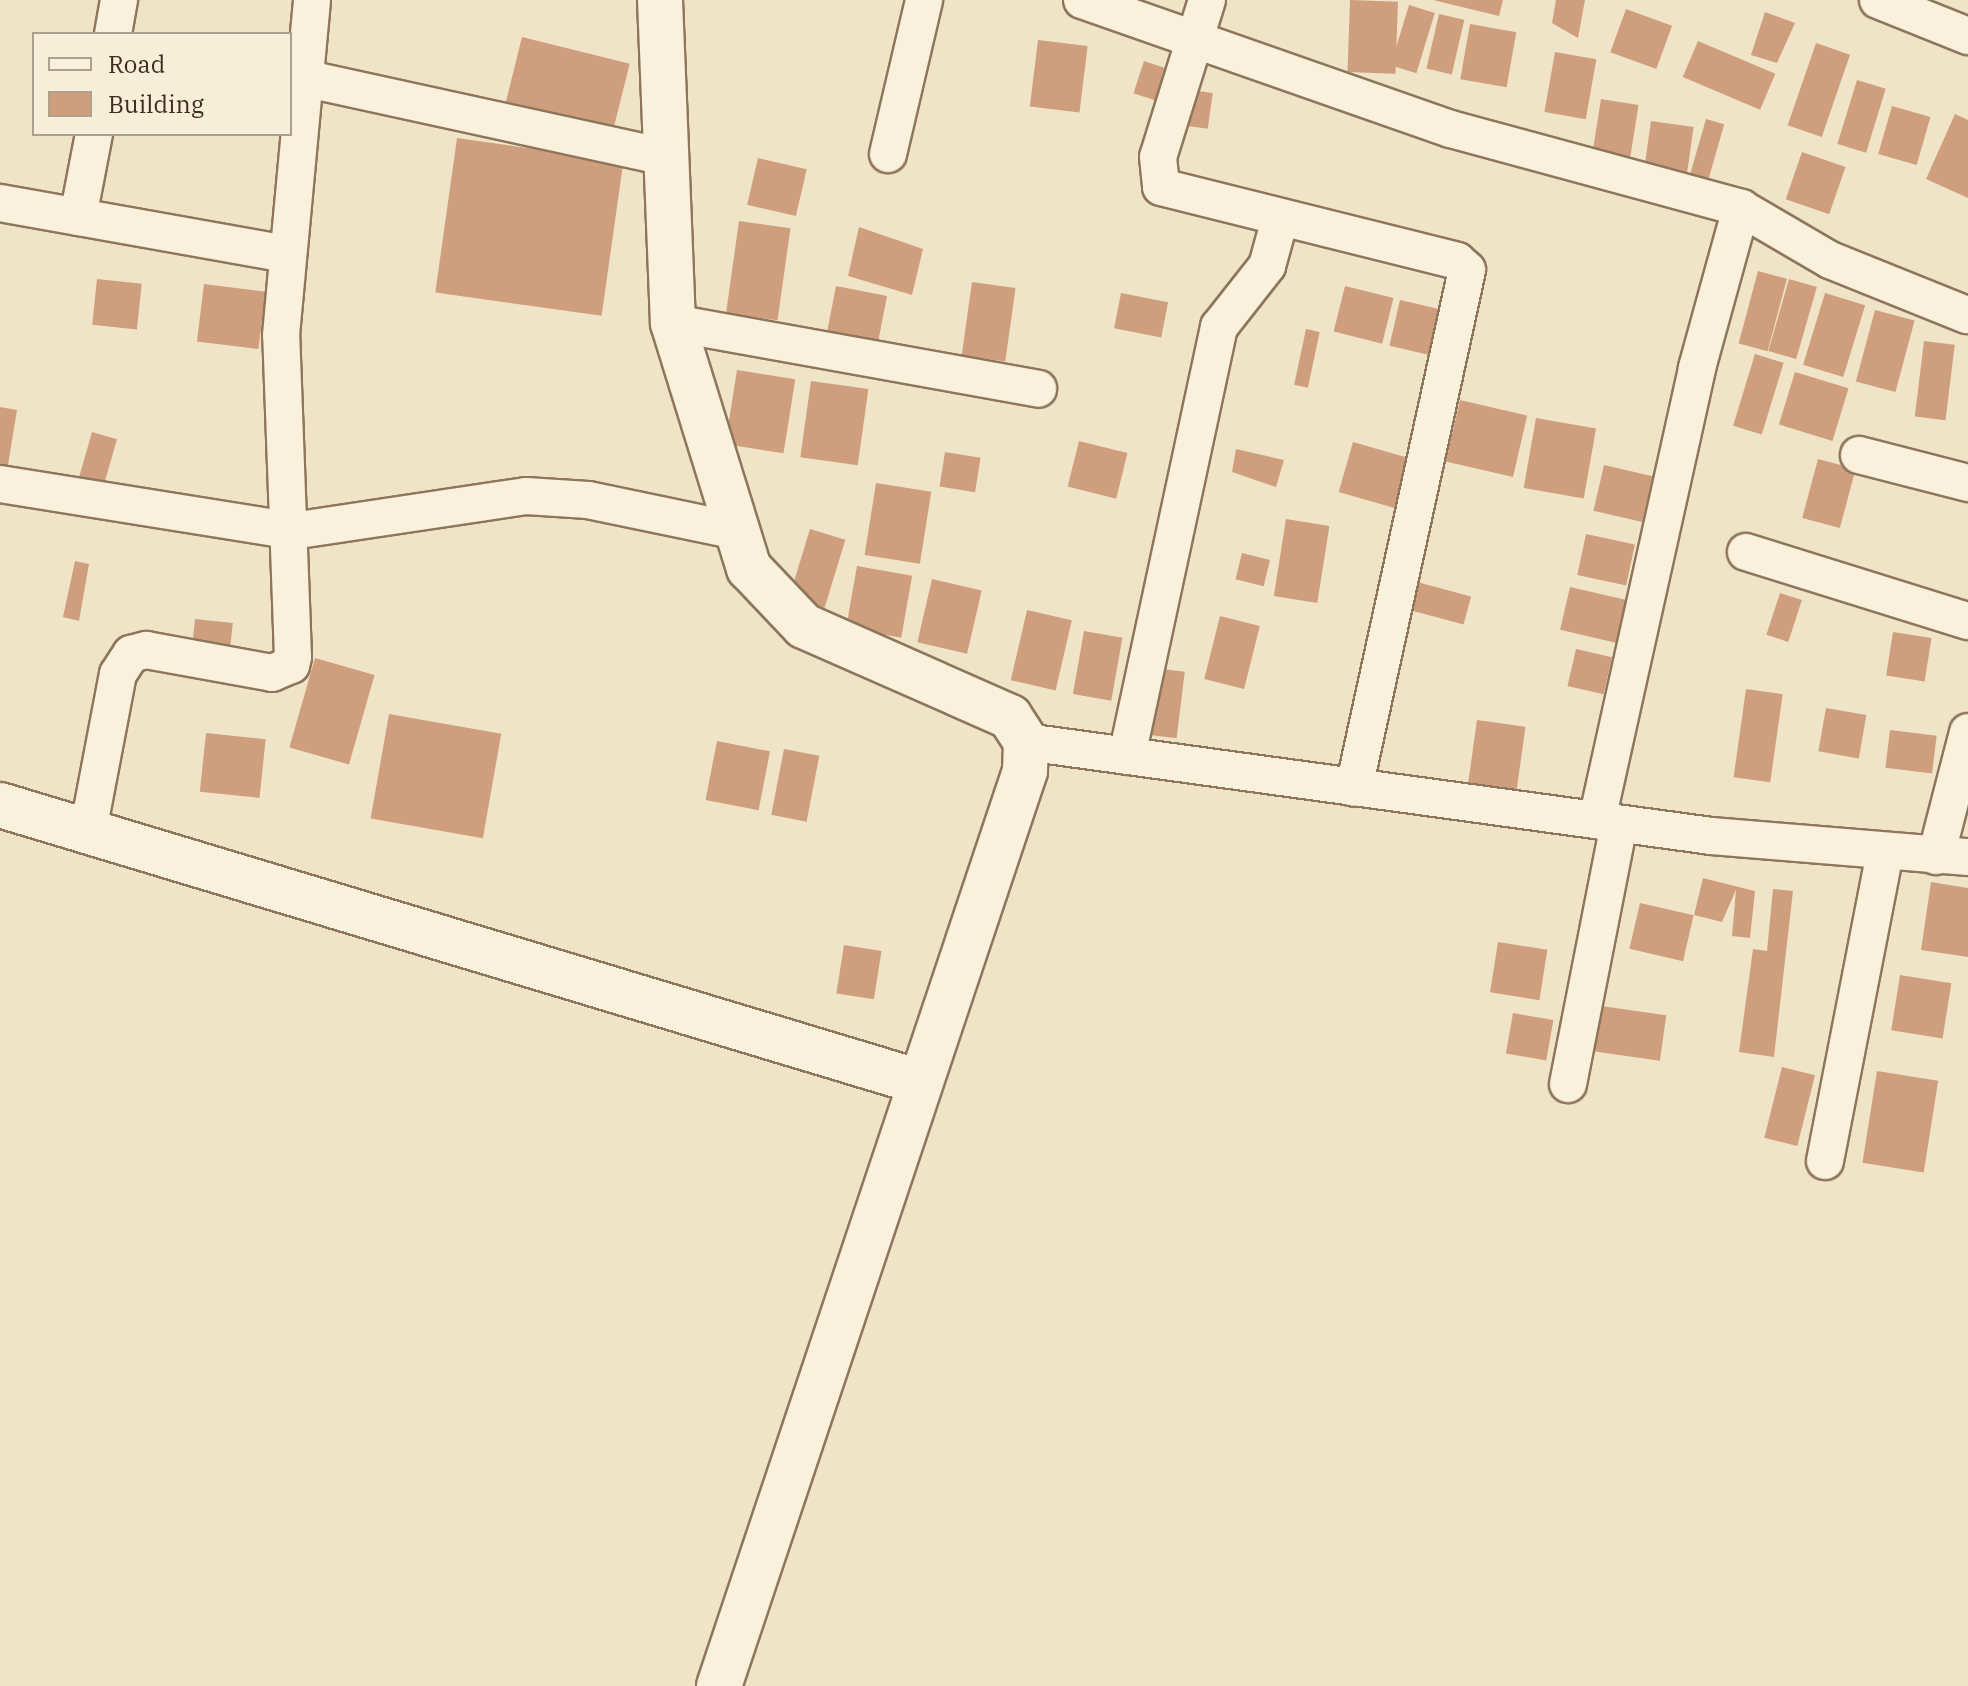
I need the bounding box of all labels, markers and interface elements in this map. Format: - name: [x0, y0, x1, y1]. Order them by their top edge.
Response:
- legend: [32, 32, 292, 136]
- text: Road: [108, 48, 165, 80]
- text: Building: [108, 88, 204, 120]

